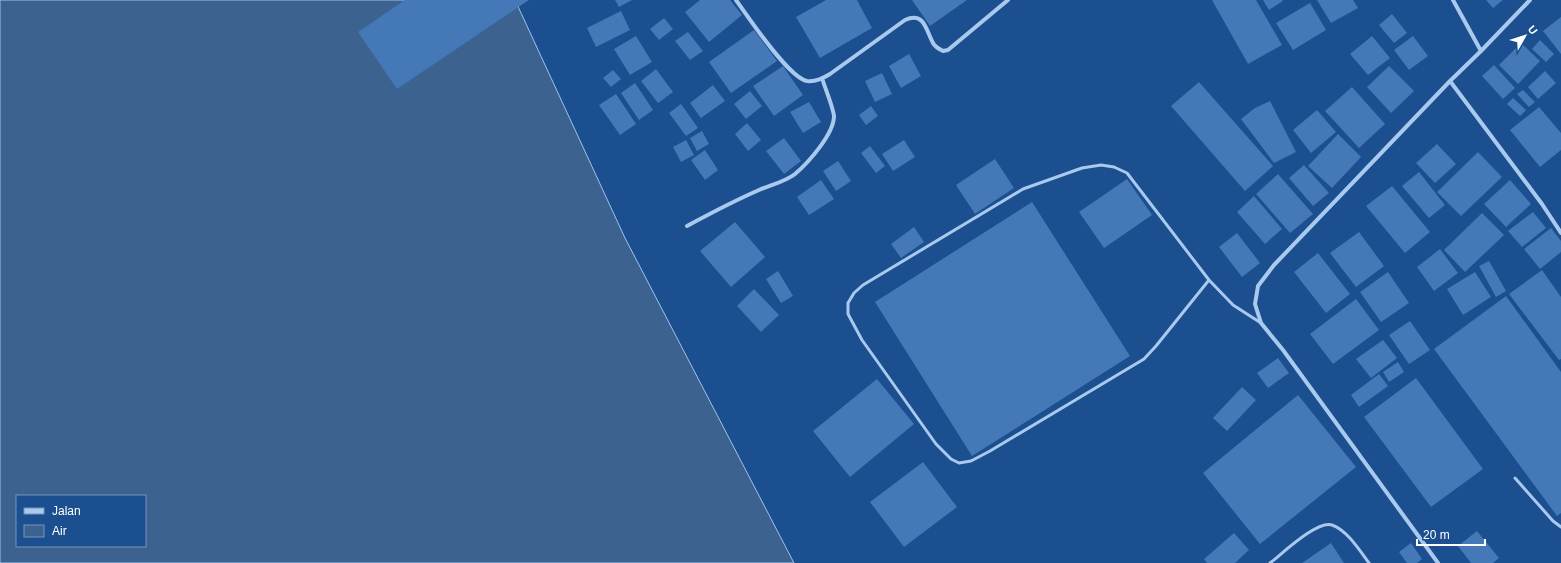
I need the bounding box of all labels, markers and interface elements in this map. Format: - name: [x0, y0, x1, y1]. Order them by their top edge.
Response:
- north arrow: [1505, 16, 1545, 56]
- text: U: [1526, 23, 1540, 37]
- legend: [16, 495, 146, 547]
- text: Jalan: [52, 504, 81, 518]
- scale bar: [1417, 521, 1485, 547]
- text: Air: [52, 524, 67, 538]
- text: 20 m: [1423, 528, 1450, 542]

